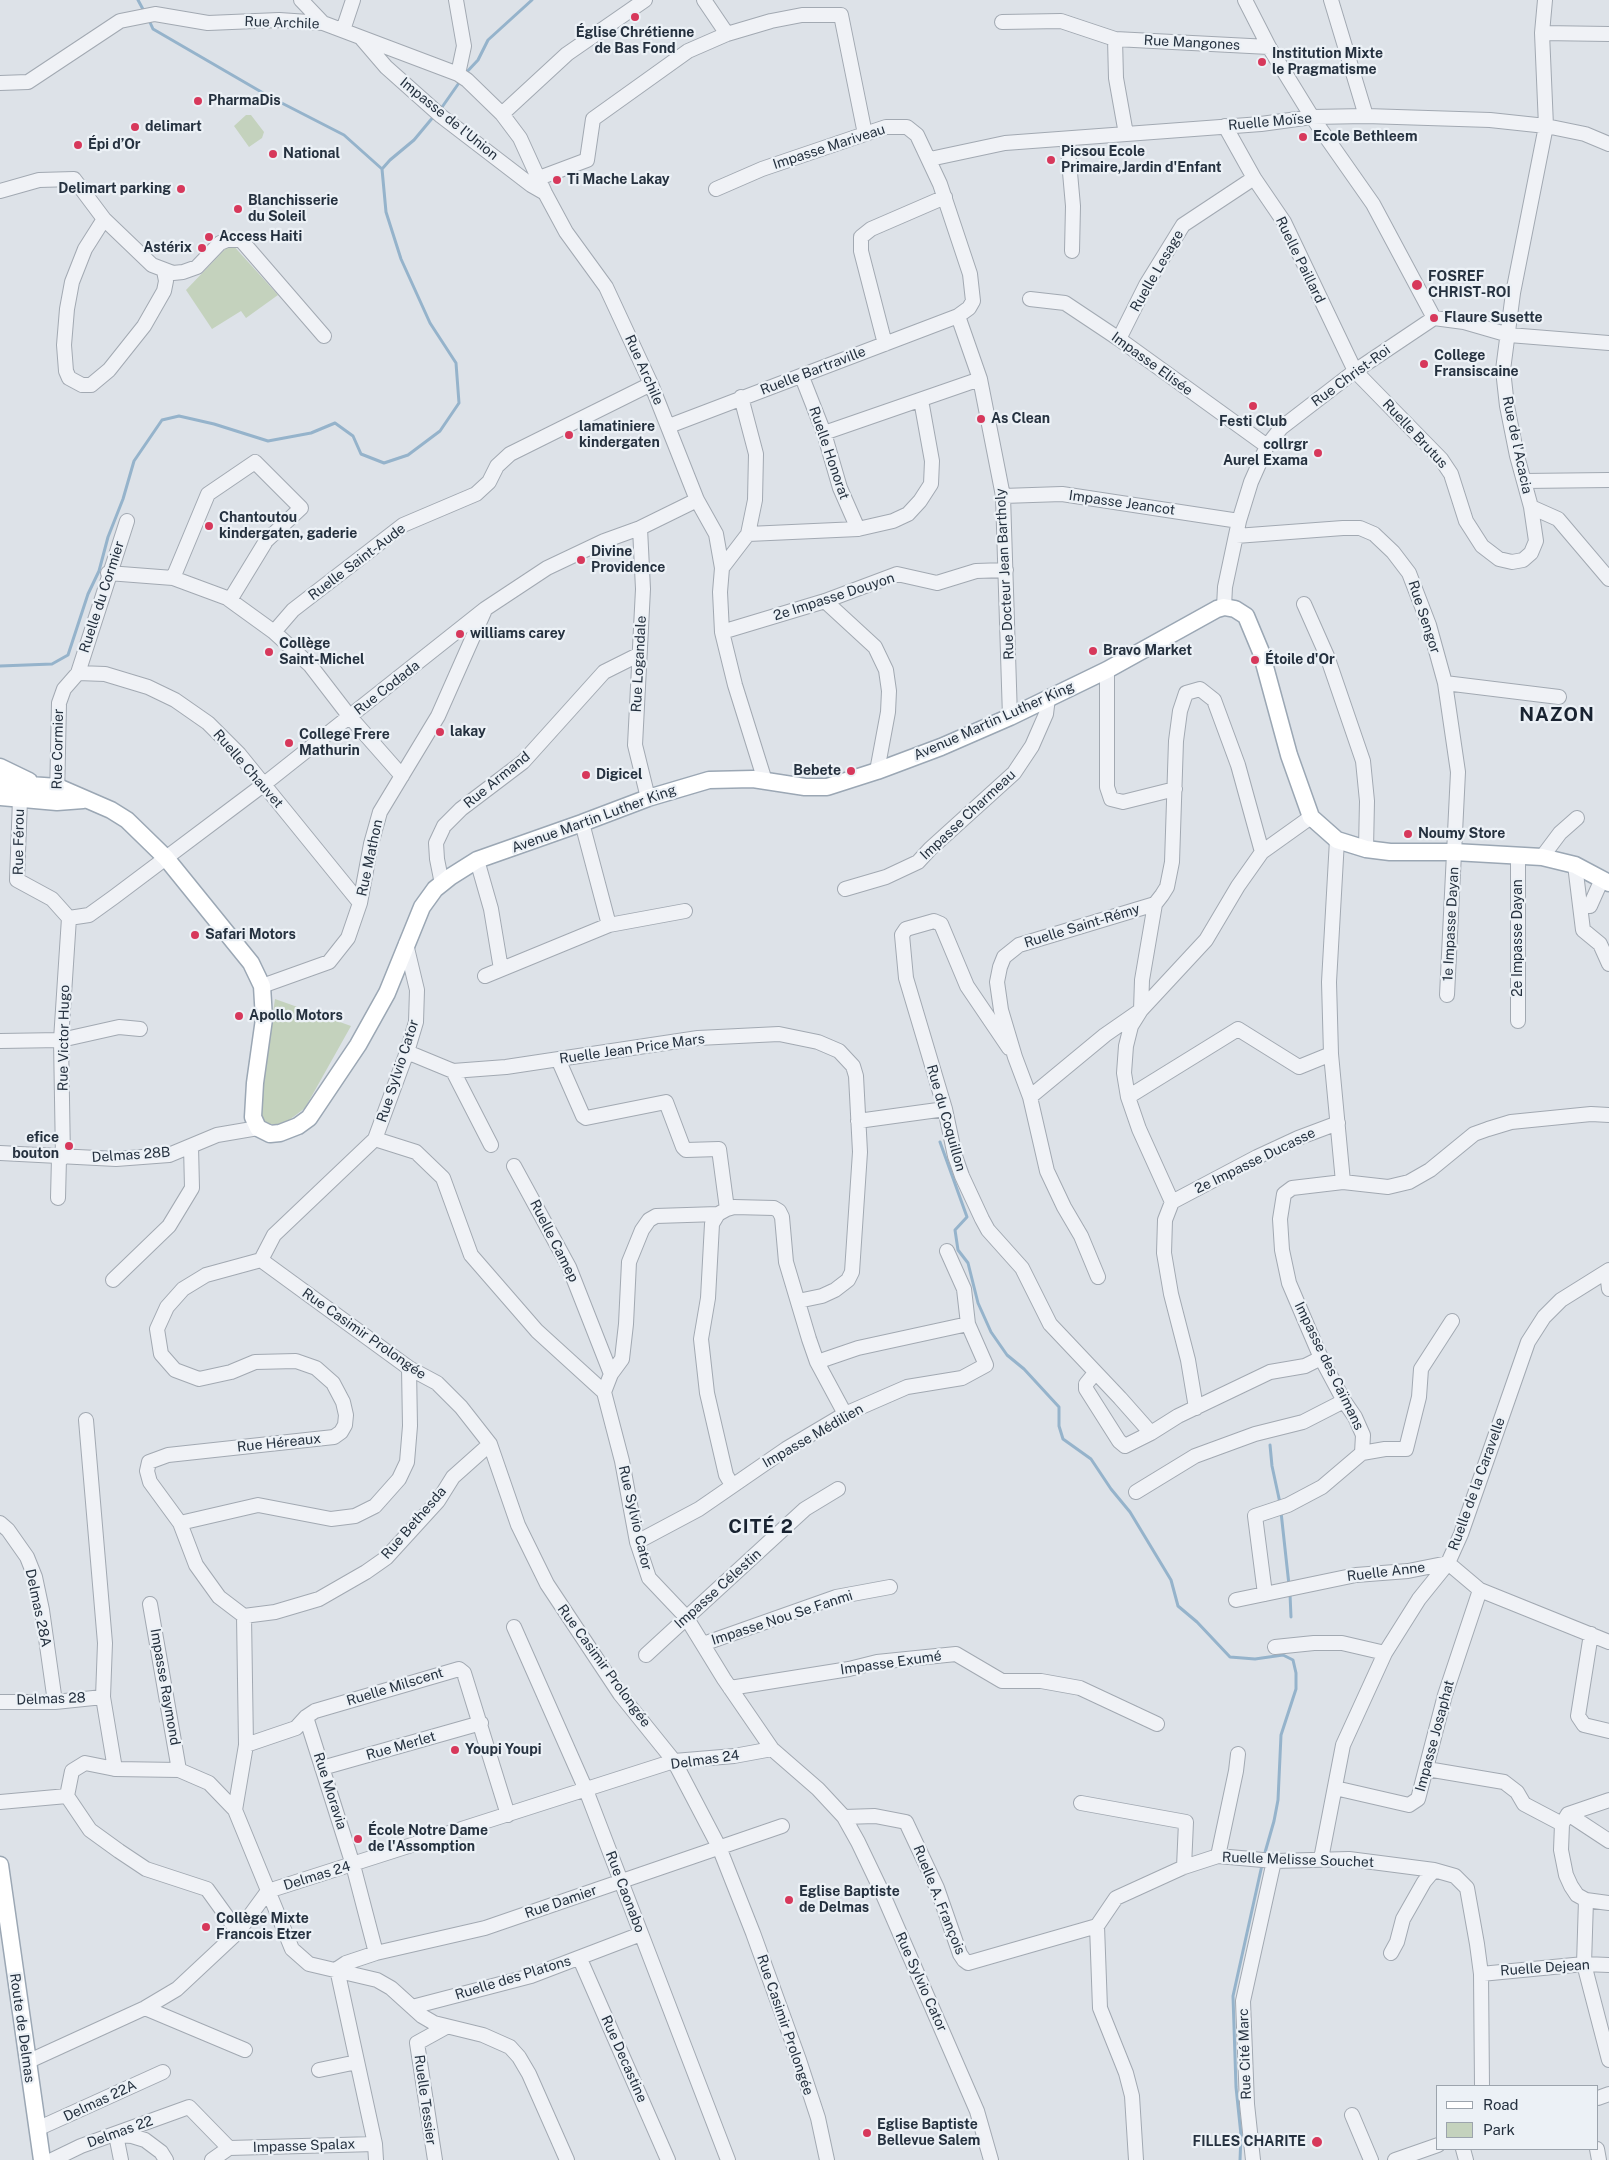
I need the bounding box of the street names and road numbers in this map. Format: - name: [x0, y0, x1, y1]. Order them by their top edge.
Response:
- street label: Rue Archile: [244, 13, 320, 33]
- street label: Rue Mangones: [1143, 32, 1241, 54]
- street label: Impasse de l'Union: [396, 74, 502, 164]
- street label: Ruelle Moïse: [1227, 110, 1313, 134]
- street label: Impasse Mariveau: [771, 121, 887, 173]
- street label: Ruelle Paillard: [1272, 214, 1328, 306]
- street label: Ruelle Lesage: [1127, 227, 1187, 315]
- street label: Impasse Elisée: [1108, 329, 1196, 399]
- street label: Rue Archile: [621, 332, 667, 408]
- street label: Rue Christ-Roi: [1308, 342, 1394, 410]
- street label: Ruelle Bartraville: [758, 343, 868, 399]
- street label: Rue de l'Acacia: [1498, 395, 1536, 495]
- street label: Ruelle Brutus: [1379, 396, 1451, 472]
- street label: Ruelle Honorat: [805, 404, 853, 502]
- street label: Impasse Jeancot: [1068, 487, 1176, 519]
- street label: Rue Docteur Jean Bartholy: [992, 488, 1018, 660]
- street label: Ruelle Saint-Aude: [305, 520, 409, 604]
- street label: Ruelle du Cormier: [76, 539, 128, 655]
- street label: 2e Impasse Douyon: [771, 570, 897, 624]
- street label: Rue Sengor: [1404, 578, 1444, 656]
- street label: Rue Logandale: [628, 615, 650, 713]
- street label: Rue Codada: [351, 657, 423, 719]
- street label: Avenue Martin Luther King: [911, 678, 1077, 764]
- street label: Rue Cormier: [49, 708, 67, 790]
- street label: Ruelle Chauvet: [209, 726, 287, 812]
- street label: Rue Armand: [460, 748, 534, 812]
- street label: Impasse Charmeau: [917, 767, 1019, 863]
- street label: Avenue Martin Luther King: [509, 781, 679, 857]
- street label: Rue Férou: [10, 809, 28, 875]
- street label: Rue Mathon: [354, 818, 386, 898]
- street label: 1e Impasse Dayan: [1440, 866, 1462, 982]
- street label: 2e Impasse Dayan: [1510, 879, 1526, 997]
- street label: Ruelle Saint-Rémy: [1022, 900, 1142, 952]
- street label: Rue Victor Hugo: [55, 985, 73, 1091]
- street label: Rue Sylvio Cator: [373, 1017, 423, 1125]
- street label: Ruelle Jean Price Mars: [558, 1030, 706, 1068]
- street label: Rue du Coquillon: [923, 1063, 969, 1173]
- street label: 2e Impasse Ducasse: [1192, 1124, 1318, 1198]
- street label: Delmas 28B: [91, 1144, 171, 1166]
- street label: Ruelle Camep: [526, 1197, 582, 1285]
- street label: Rue Casimir Prolongée: [299, 1285, 429, 1383]
- street label: Impasse des Caïmans: [1291, 1299, 1367, 1433]
- street label: Impasse Médilien: [760, 1400, 866, 1472]
- street label: Ruelle de la Caravelle: [1445, 1415, 1509, 1553]
- street label: Rue Héreaux: [236, 1430, 322, 1456]
- street label: Rue Sylvio Cator: [615, 1464, 655, 1572]
- street label: Rue Bethesda: [378, 1483, 450, 1563]
- street label: Impasse Célestin: [671, 1546, 765, 1632]
- street label: Ruelle Anne: [1346, 1559, 1426, 1585]
- street label: Delmas 28A: [22, 1567, 54, 1649]
- street label: Impasse Nou Se Fanmi: [709, 1587, 855, 1649]
- street label: Rue Casimir Prolongée: [554, 1601, 654, 1731]
- street label: Impasse Raymond: [146, 1627, 184, 1747]
- street label: Impasse Exumé: [839, 1648, 943, 1678]
- street label: Ruelle Milscent: [345, 1664, 445, 1710]
- street label: Impasse Josaphat: [1412, 1678, 1458, 1794]
- street label: Delmas 28: [16, 1689, 86, 1709]
- street label: Rue Merlet: [364, 1728, 438, 1764]
- street label: Delmas 24: [670, 1747, 740, 1773]
- street label: Rue Moravia: [310, 1750, 350, 1832]
- street label: Ruelle A. François: [909, 1843, 969, 1957]
- street label: Rue Caonabo: [602, 1849, 648, 1935]
- street label: Ruelle Melisse Souchet: [1222, 1849, 1374, 1871]
- street label: Delmas 24: [281, 1858, 353, 1894]
- street label: Rue Damier: [523, 1882, 599, 1922]
- street label: Rue Sylvio Cator: [892, 1930, 950, 2034]
- street label: Ruelle des Platons: [453, 1952, 573, 2004]
- street label: Rue Casimir Prolongée: [753, 1952, 817, 2098]
- street label: Ruelle Dejean: [1500, 1956, 1590, 1980]
- street label: Route de Delmas: [6, 1972, 38, 2084]
- street label: Rue Cité Marc: [1235, 2008, 1255, 2100]
- street label: Rue Decastine: [597, 2013, 651, 2105]
- street label: Ruelle Tessier: [410, 2054, 440, 2146]
- street label: Delmas 22A: [61, 2077, 139, 2125]
- street label: Delmas 22: [85, 2112, 155, 2152]
- street label: Impasse Spalax: [252, 2136, 356, 2156]

